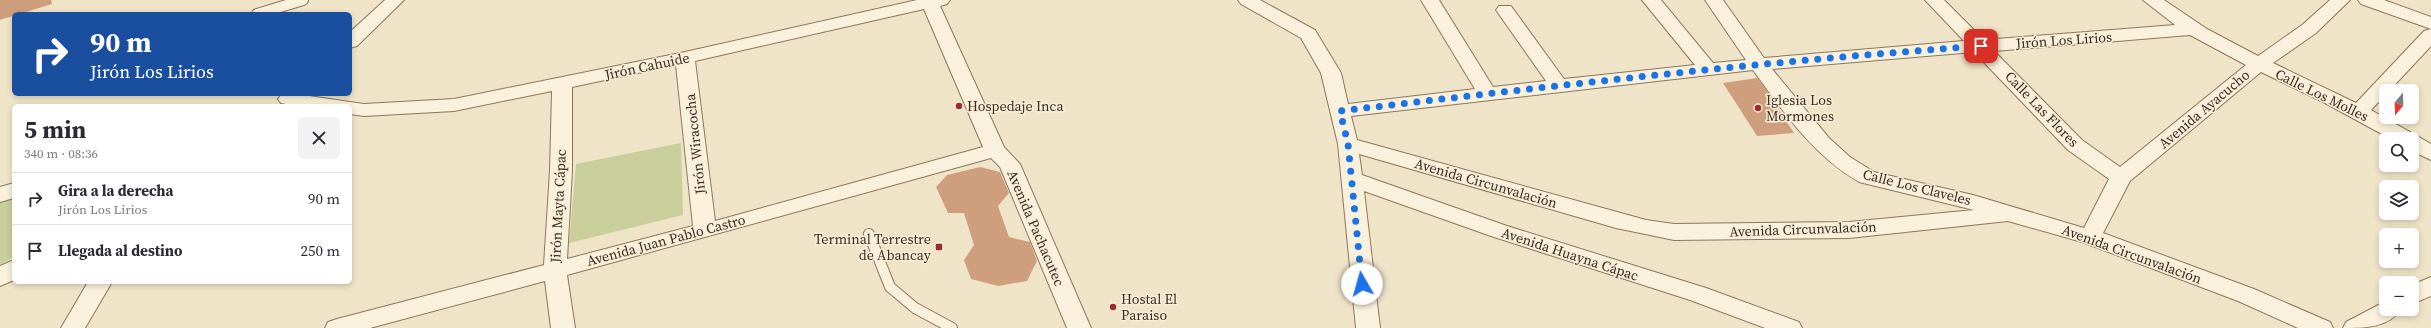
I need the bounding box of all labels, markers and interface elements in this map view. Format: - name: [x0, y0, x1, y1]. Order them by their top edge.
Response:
- text: 90 m: [90, 23, 152, 61]
- street label: Jirón Los Lirios: [2014, 27, 2113, 53]
- icon: right: [24, 28, 76, 80]
- pin: [1964, 29, 1998, 63]
- icon: arrive: [1970, 35, 1992, 57]
- street label: Jirón Cahuide: [602, 47, 691, 85]
- text: Jirón Los Lirios: [90, 59, 214, 84]
- street label: Calle Los Molles: [2272, 64, 2372, 126]
- street label: Avenida Ayacucho: [2154, 65, 2254, 153]
- street label: Calle Las Flores: [2001, 67, 2083, 151]
- north arrow: [2379, 84, 2419, 124]
- map controls: [2379, 84, 2419, 316]
- place label: Iglesia Los Mormones: [1766, 90, 1834, 126]
- street label: Jirón Wiracocha: [680, 92, 710, 196]
- place label: Hospedaje Inca: [967, 96, 1064, 116]
- marker: Hospedaje Inca: [954, 101, 964, 111]
- marker: Iglesia Los Mormones: [1753, 103, 1763, 113]
- text: 5 min: [24, 113, 86, 146]
- button: close: [298, 117, 340, 159]
- button: search: [2379, 132, 2419, 172]
- text: 340 m · 08:36: [24, 145, 98, 162]
- street label: Jirón Mayta Cápac: [545, 148, 571, 264]
- street label: Avenida Circunvalación: [1412, 153, 1560, 213]
- street label: Calle Los Claveles: [1861, 164, 1973, 210]
- street label: Avenida Pachacutec: [1003, 167, 1070, 289]
- text: Gira a la derecha: [58, 180, 173, 201]
- button: layers: [2379, 180, 2419, 220]
- icon: right: [24, 188, 46, 210]
- text: 90 m: [308, 188, 340, 209]
- text: Jirón Los Lirios: [58, 201, 147, 218]
- street label: Avenida Juan Pablo Castro: [584, 209, 748, 271]
- street label: Avenida Circunvalación: [1729, 216, 1878, 242]
- street label: Avenida Circunvalación: [2059, 219, 2205, 289]
- street label: Avenida Huayna Cápac: [1499, 222, 1641, 286]
- button: +: [2379, 228, 2419, 268]
- place label: Terminal Terrestre de Abancay: [814, 229, 932, 265]
- icon: arrive: [24, 240, 46, 262]
- text: Llegada al destino: [58, 240, 183, 261]
- text: 250 m: [300, 240, 340, 261]
- marker: Terminal Terrestre de Abancay: [934, 242, 944, 252]
- position arrow: [1341, 263, 1383, 305]
- button: −: [2379, 276, 2419, 316]
- place label: Hostal El Paraiso: [1121, 289, 1177, 325]
- marker: Hostal El Paraiso: [1108, 302, 1118, 312]

